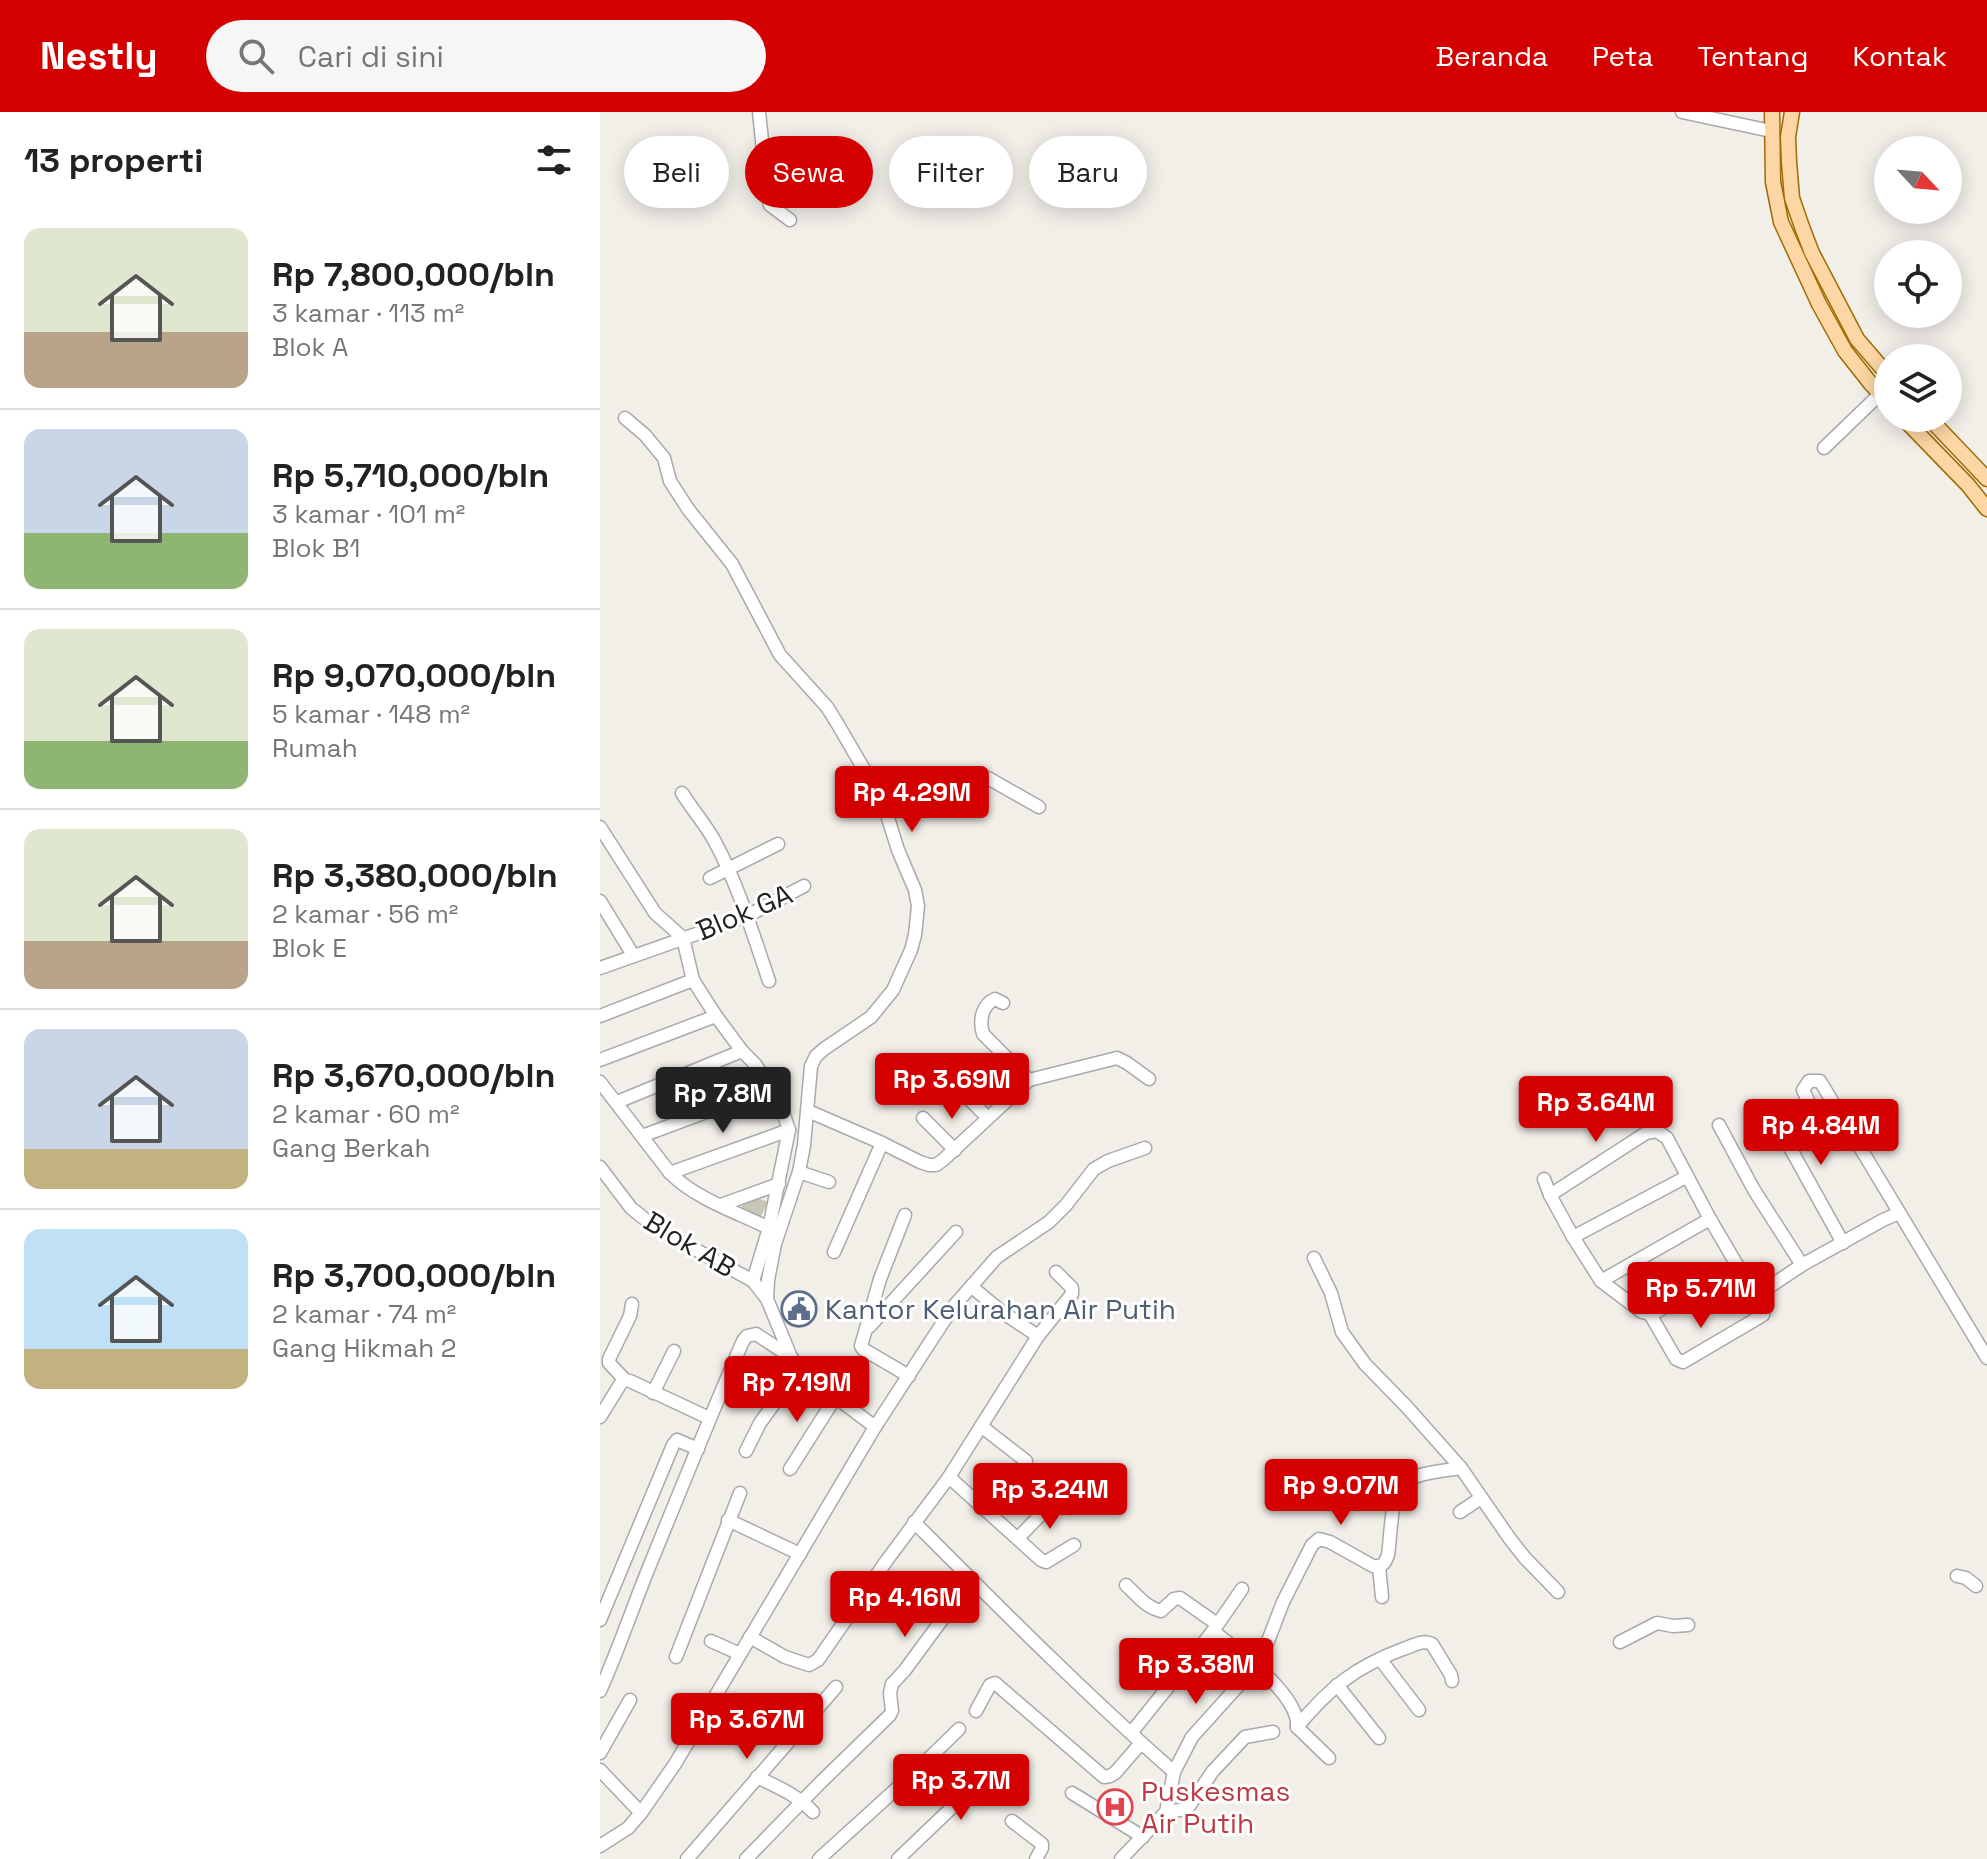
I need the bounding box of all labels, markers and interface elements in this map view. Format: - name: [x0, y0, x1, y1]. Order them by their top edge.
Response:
- search box: [206, 20, 766, 92]
- text: Nestly: [40, 32, 158, 80]
- icon: search: [234, 34, 278, 78]
- text: Cari di sini: [298, 37, 444, 76]
- text: Beranda: [1436, 38, 1548, 74]
- text: Peta: [1592, 38, 1653, 74]
- text: Tentang: [1697, 38, 1808, 74]
- text: Kontak: [1852, 38, 1947, 74]
- chip: Beli: [624, 136, 729, 208]
- chip: Sewa: [745, 136, 873, 208]
- chip: Filter: [889, 136, 1013, 208]
- chip: Baru: [1029, 136, 1147, 208]
- north arrow: [1874, 136, 1962, 224]
- map controls: [1874, 136, 1962, 432]
- icon: filters: [532, 138, 576, 182]
- text: 13 properti: [24, 139, 203, 182]
- button: locate: [1874, 240, 1962, 328]
- text: Rp 7,800,000/bln: [272, 253, 555, 296]
- icon: home: [88, 260, 184, 356]
- text: 3 kamar · 113 m²: [272, 296, 464, 330]
- text: Blok A: [272, 330, 348, 364]
- button: layers: [1874, 344, 1962, 432]
- text: Rp 5,710,000/bln: [272, 454, 549, 497]
- icon: home: [88, 461, 184, 557]
- text: 3 kamar · 101 m²: [272, 497, 465, 531]
- text: Blok B1: [272, 531, 360, 565]
- text: Rp 9,070,000/bln: [272, 654, 556, 697]
- icon: home: [88, 661, 184, 757]
- text: 5 kamar · 148 m²: [272, 697, 470, 731]
- text: Rumah: [272, 731, 358, 765]
- pin: Rp 4.29M: [829, 766, 995, 834]
- text: Rp 4.29M: [853, 775, 971, 809]
- text: Rp 3,380,000/bln: [272, 854, 558, 897]
- icon: home: [88, 861, 184, 957]
- street label: Blok GA: [690, 876, 798, 948]
- text: 2 kamar · 56 m²: [272, 897, 458, 931]
- text: Blok E: [272, 931, 347, 965]
- pin: Rp 3.69M: [869, 1053, 1035, 1121]
- text: Rp 3,670,000/bln: [272, 1054, 556, 1097]
- icon: home: [88, 1061, 184, 1157]
- text: Rp 3.69M: [893, 1062, 1011, 1096]
- pin: Rp 7.8M: [649, 1067, 797, 1135]
- text: Rp 7.8M: [674, 1076, 772, 1110]
- pin: Rp 3.64M: [1513, 1076, 1679, 1144]
- text: Rp 3.64M: [1537, 1085, 1655, 1119]
- text: 2 kamar · 60 m²: [272, 1097, 459, 1131]
- pin: Rp 4.84M: [1738, 1099, 1904, 1167]
- text: Rp 4.84M: [1762, 1108, 1880, 1142]
- text: Gang Berkah: [272, 1131, 430, 1165]
- street label: Blok AB: [638, 1203, 742, 1285]
- text: Rp 3,700,000/bln: [272, 1254, 556, 1297]
- icon: home: [88, 1261, 184, 1357]
- pin: Rp 5.71M: [1618, 1262, 1784, 1330]
- text: Rp 5.71M: [1646, 1271, 1756, 1305]
- public building icon: Kantor Kelurahan Air Putih: [780, 1290, 818, 1328]
- place label: Kantor Kelurahan Air Putih: [825, 1291, 1176, 1327]
- text: 2 kamar · 74 m²: [272, 1297, 456, 1331]
- text: Gang Hikmah 2: [272, 1331, 456, 1365]
- pin: Rp 7.19M: [714, 1356, 880, 1424]
- text: Rp 7.19M: [742, 1365, 852, 1399]
- pin: Rp 9.07M: [1258, 1459, 1424, 1527]
- pin: Rp 3.24M: [967, 1463, 1133, 1531]
- text: Rp 9.07M: [1283, 1468, 1399, 1502]
- text: Rp 3.24M: [991, 1472, 1109, 1506]
- pin: Rp 4.16M: [822, 1571, 988, 1639]
- text: Rp 4.16M: [848, 1580, 962, 1614]
- pin: Rp 3.38M: [1113, 1638, 1279, 1706]
- text: Rp 3.38M: [1137, 1647, 1255, 1681]
- pin: Rp 3.67M: [664, 1693, 830, 1761]
- text: Rp 3.67M: [689, 1702, 805, 1736]
- pin: Rp 3.7M: [887, 1754, 1035, 1822]
- text: Rp 3.7M: [911, 1763, 1011, 1797]
- place label: Puskesmas Air Putih: [1141, 1773, 1290, 1841]
- hospital icon: Puskesmas Air Putih: [1096, 1788, 1134, 1826]

